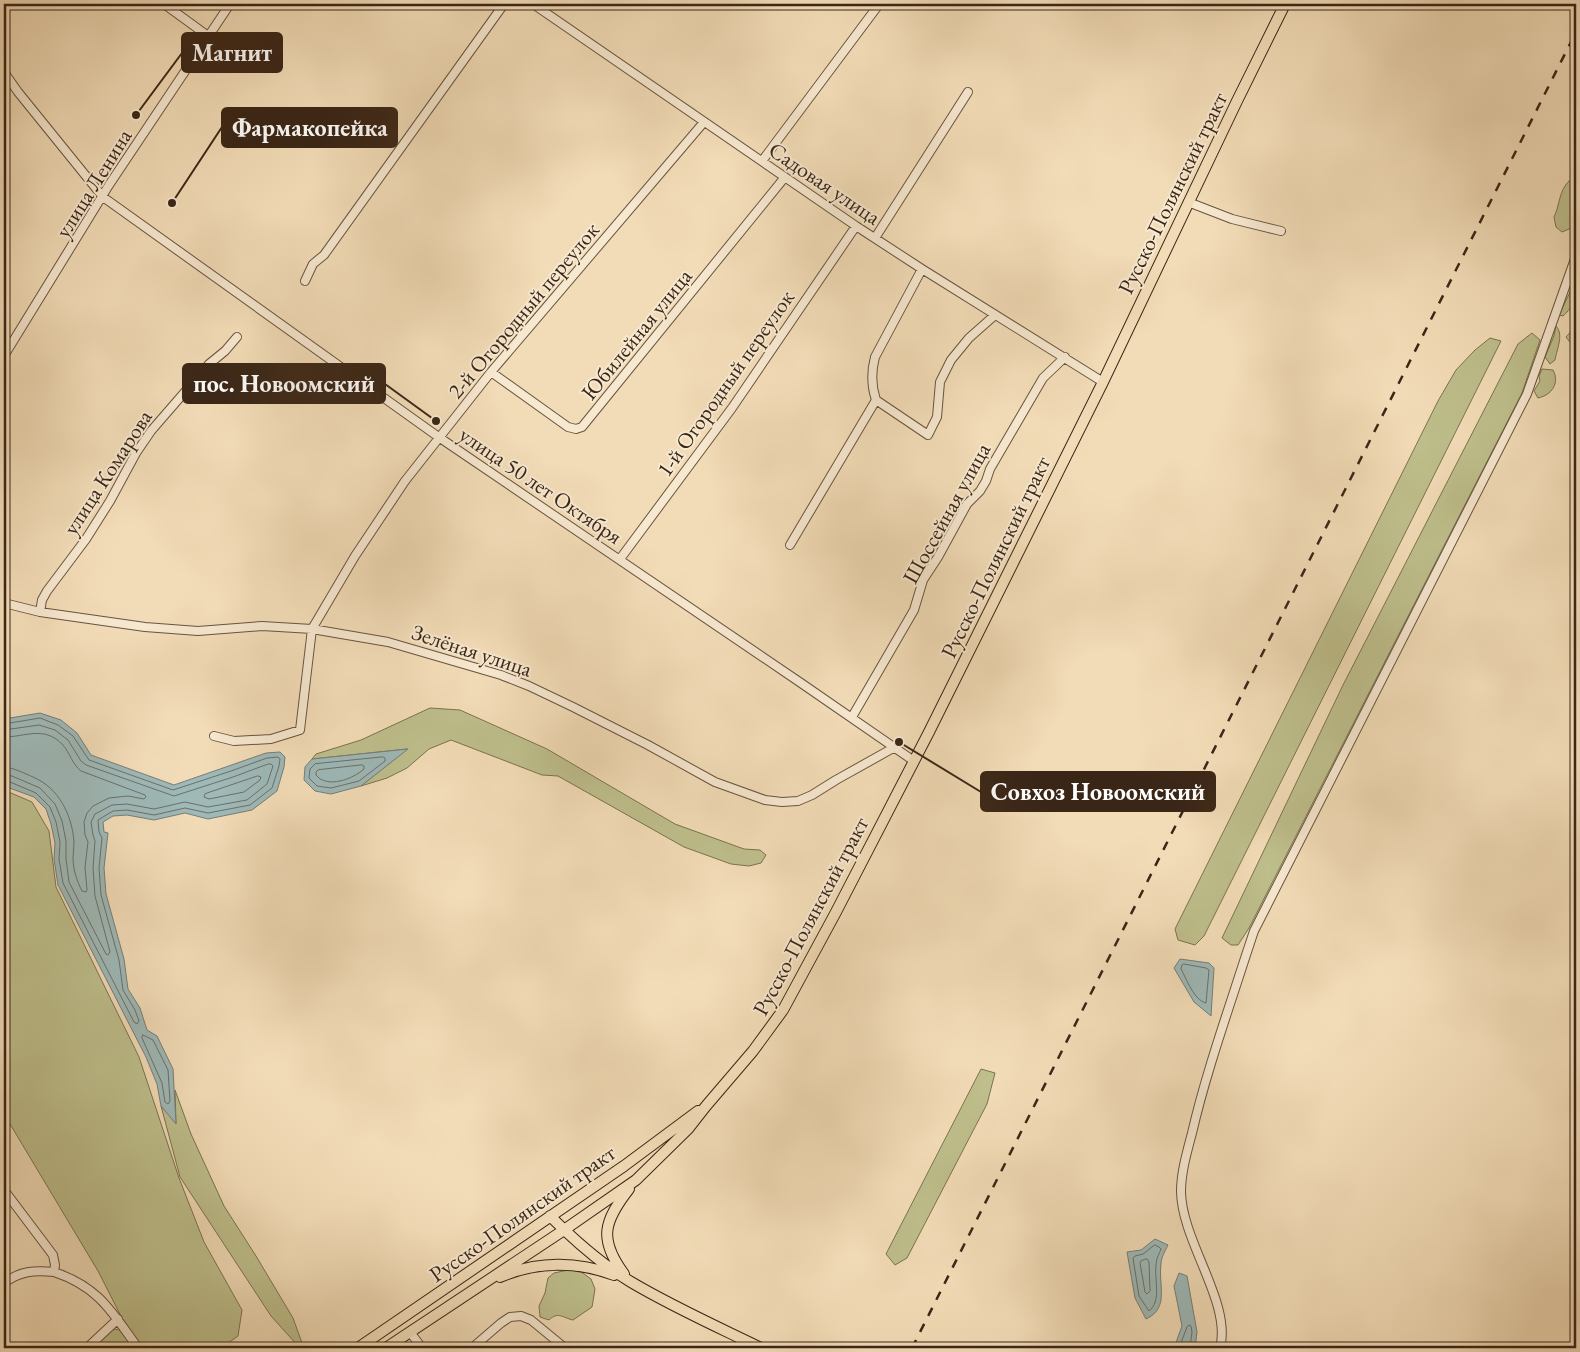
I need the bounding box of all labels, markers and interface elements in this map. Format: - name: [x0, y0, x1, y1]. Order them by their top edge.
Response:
- callout: Магнит: [182, 33, 282, 72]
- text: Магнит: [192, 37, 272, 68]
- street label: Русско-Полянский тракт: [1111, 88, 1234, 299]
- callout: Фармакопейка: [222, 108, 397, 147]
- text: Фармакопейка: [232, 112, 388, 143]
- street label: улица Ленина: [48, 123, 139, 243]
- street label: Садовая улица: [763, 135, 886, 232]
- street label: 2-й Огородный переулок: [441, 216, 606, 404]
- street label: Юбилейная улица: [574, 262, 699, 406]
- street label: 1-й Огородный переулок: [650, 284, 801, 482]
- callout: пос. Новоомский: [183, 364, 385, 403]
- text: пос. Новоомский: [193, 368, 375, 399]
- street label: улица Комарова: [56, 404, 159, 540]
- street label: улица 50 лет Октября: [454, 420, 628, 551]
- street label: Шоссейная улица: [896, 437, 997, 589]
- street label: Русско-Полянский тракт: [934, 452, 1057, 663]
- street label: Зелёная улица: [408, 617, 536, 684]
- callout: Совхоз Новоомский: [981, 772, 1215, 811]
- text: Совхоз Новоомский: [991, 776, 1205, 807]
- street label: Русско-Полянский тракт: [746, 812, 875, 1021]
- street label: Русско-Полянский тракт: [423, 1138, 621, 1289]

